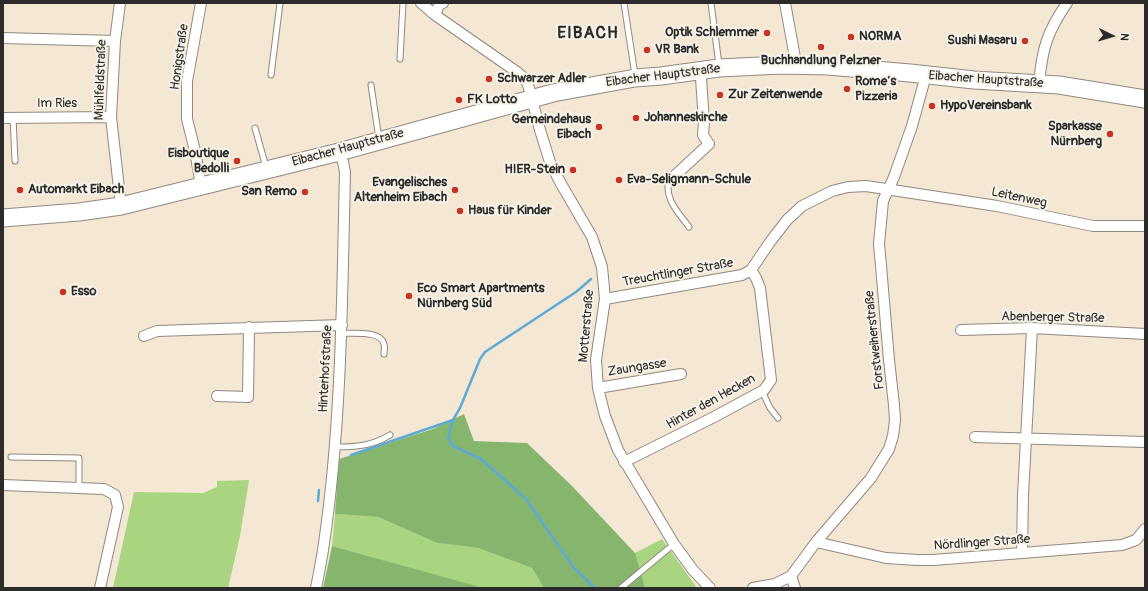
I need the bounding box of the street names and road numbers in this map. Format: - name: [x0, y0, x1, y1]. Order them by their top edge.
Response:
- street label: Honigstraße: [168, 23, 192, 91]
- street label: Mühlfeldstraße: [92, 39, 110, 121]
- street label: Eibacher Hauptstraße: [605, 61, 721, 91]
- street label: Eibacher Hauptstraße: [928, 68, 1044, 92]
- street label: Im Ries: [37, 96, 77, 112]
- street label: Eibacher Hauptstraße: [290, 126, 406, 170]
- street label: Leitenweg: [990, 184, 1048, 212]
- street label: Treuchtlinger Straße: [621, 256, 735, 290]
- street label: Motterstraße: [576, 289, 598, 363]
- street label: Forstweiherstraße: [862, 290, 888, 390]
- street label: Abenberger Straße: [1001, 309, 1105, 327]
- street label: Hinterhofstraße: [316, 325, 336, 413]
- street label: Zaungasse: [607, 356, 667, 380]
- street label: Hinter den Hecken: [664, 371, 758, 433]
- street label: Nördlinger Straße: [933, 532, 1031, 554]

